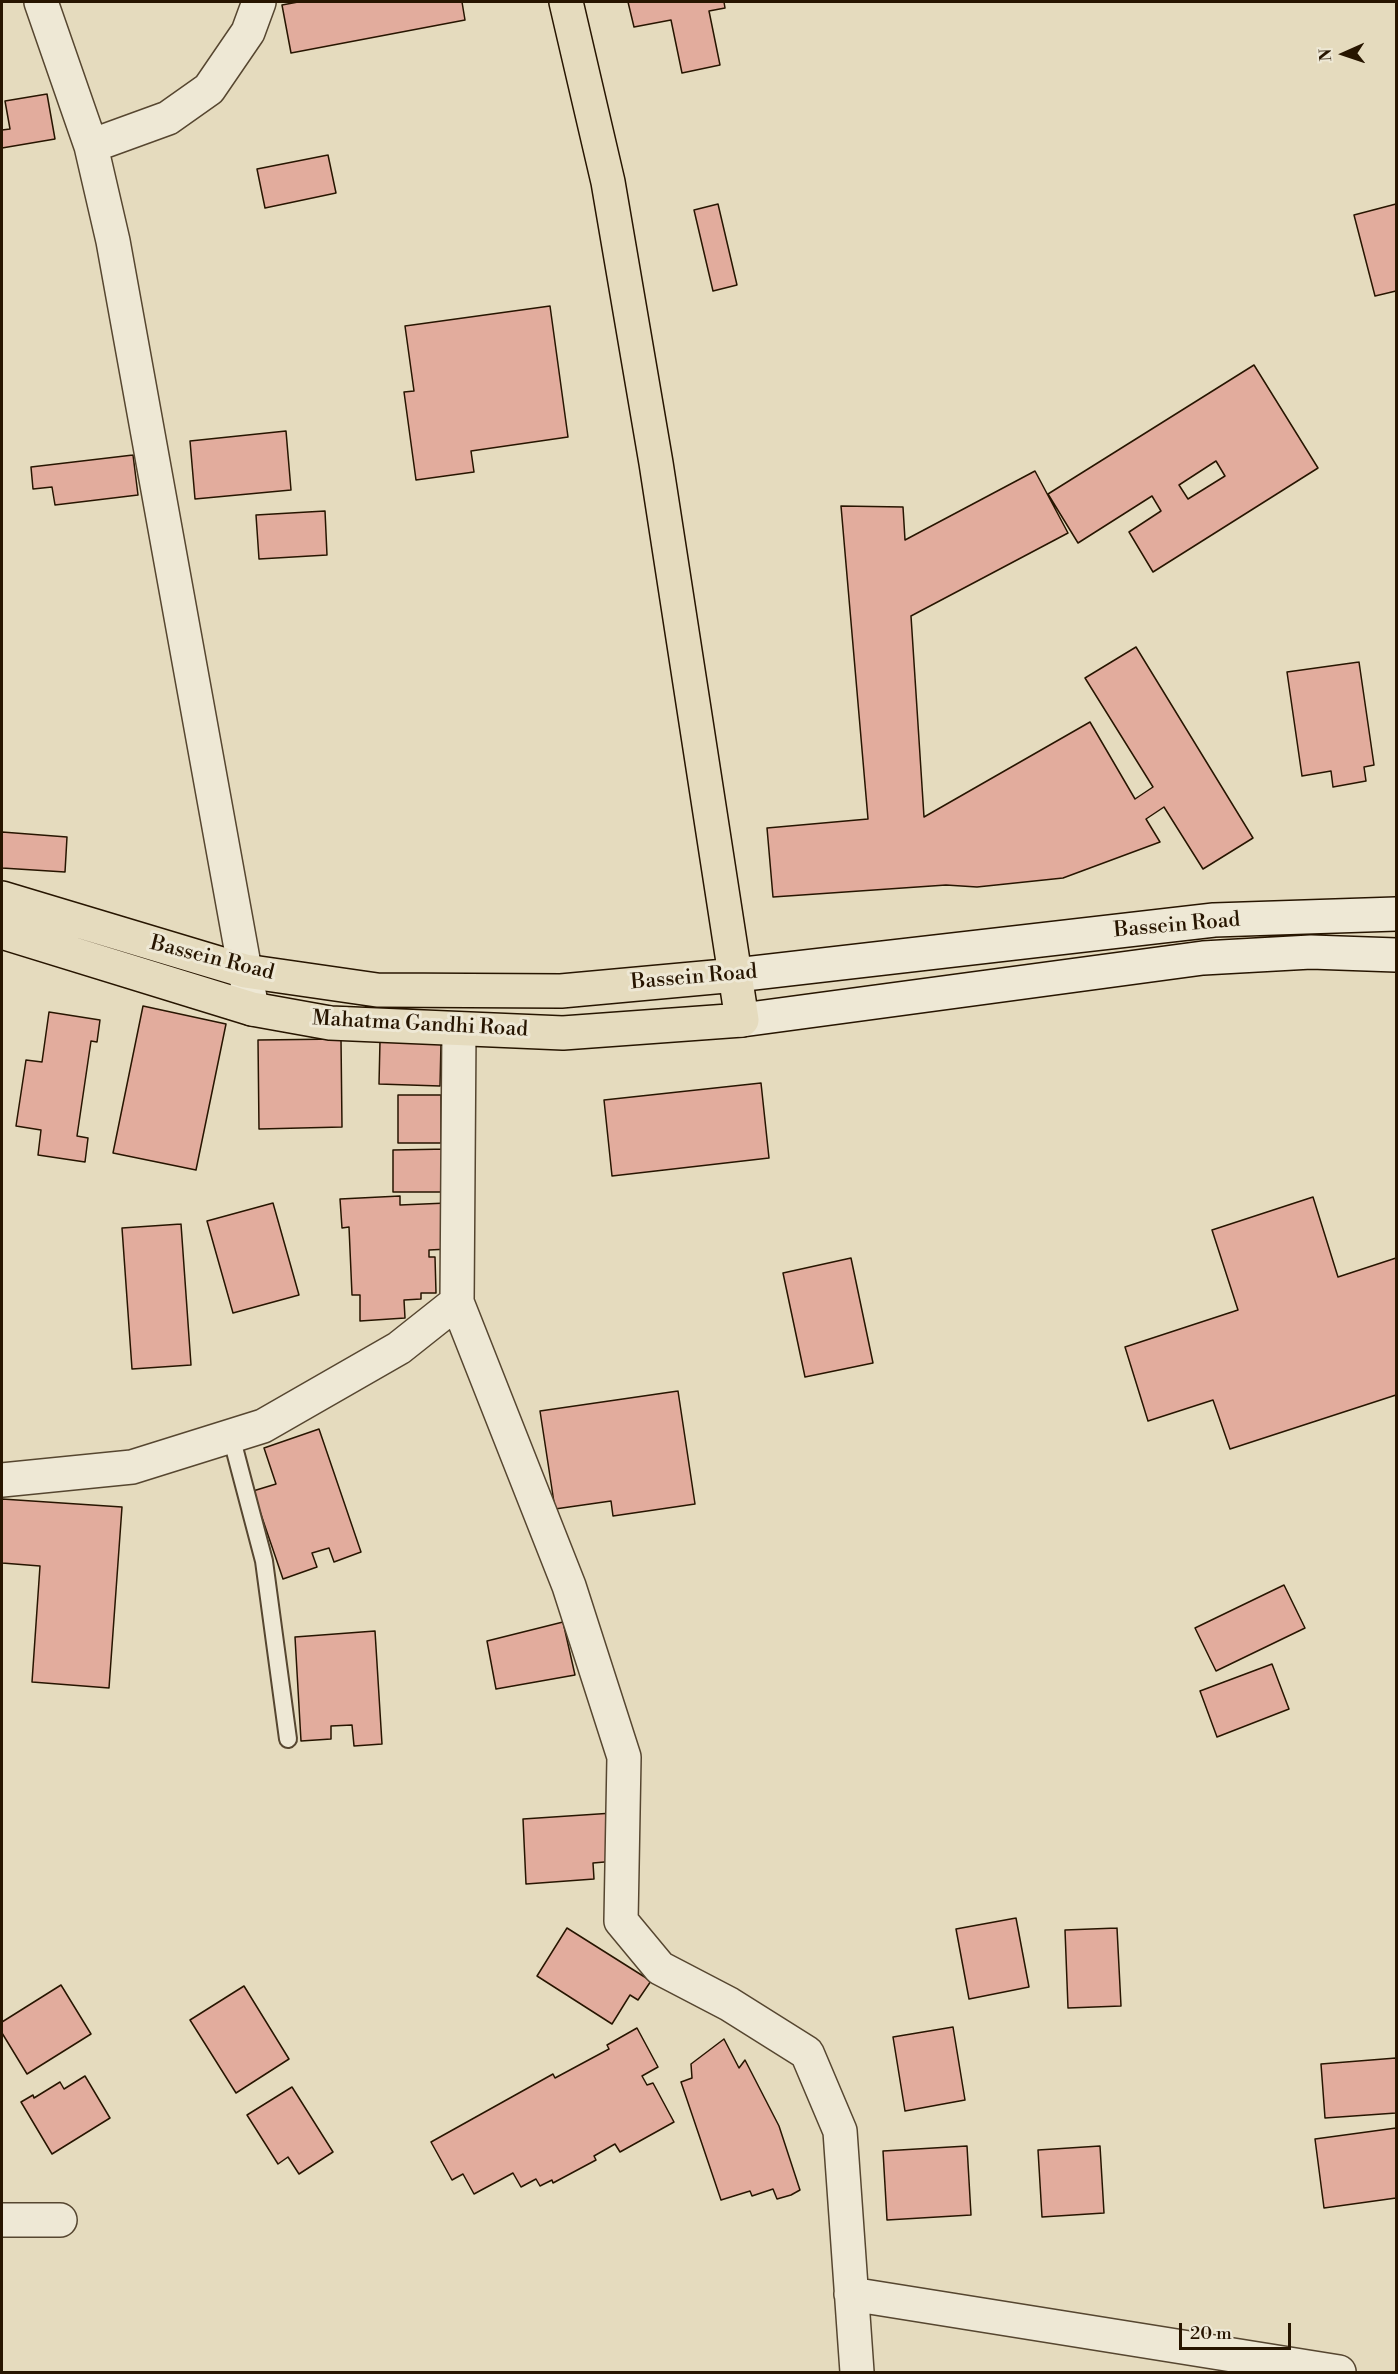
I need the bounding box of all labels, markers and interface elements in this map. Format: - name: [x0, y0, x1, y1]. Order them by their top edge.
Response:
- north arrow: [1314, 24, 1374, 84]
- text: N: [1316, 48, 1336, 62]
- street label: Bassein Road: [1113, 908, 1241, 944]
- street label: Bassein Road: [147, 931, 277, 987]
- street label: Bassein Road: [630, 960, 758, 996]
- street label: Mahatma Gandhi Road: [311, 1007, 529, 1043]
- scale bar: [1182, 2311, 1294, 2349]
- text: 20 m: [1190, 2322, 1232, 2345]

